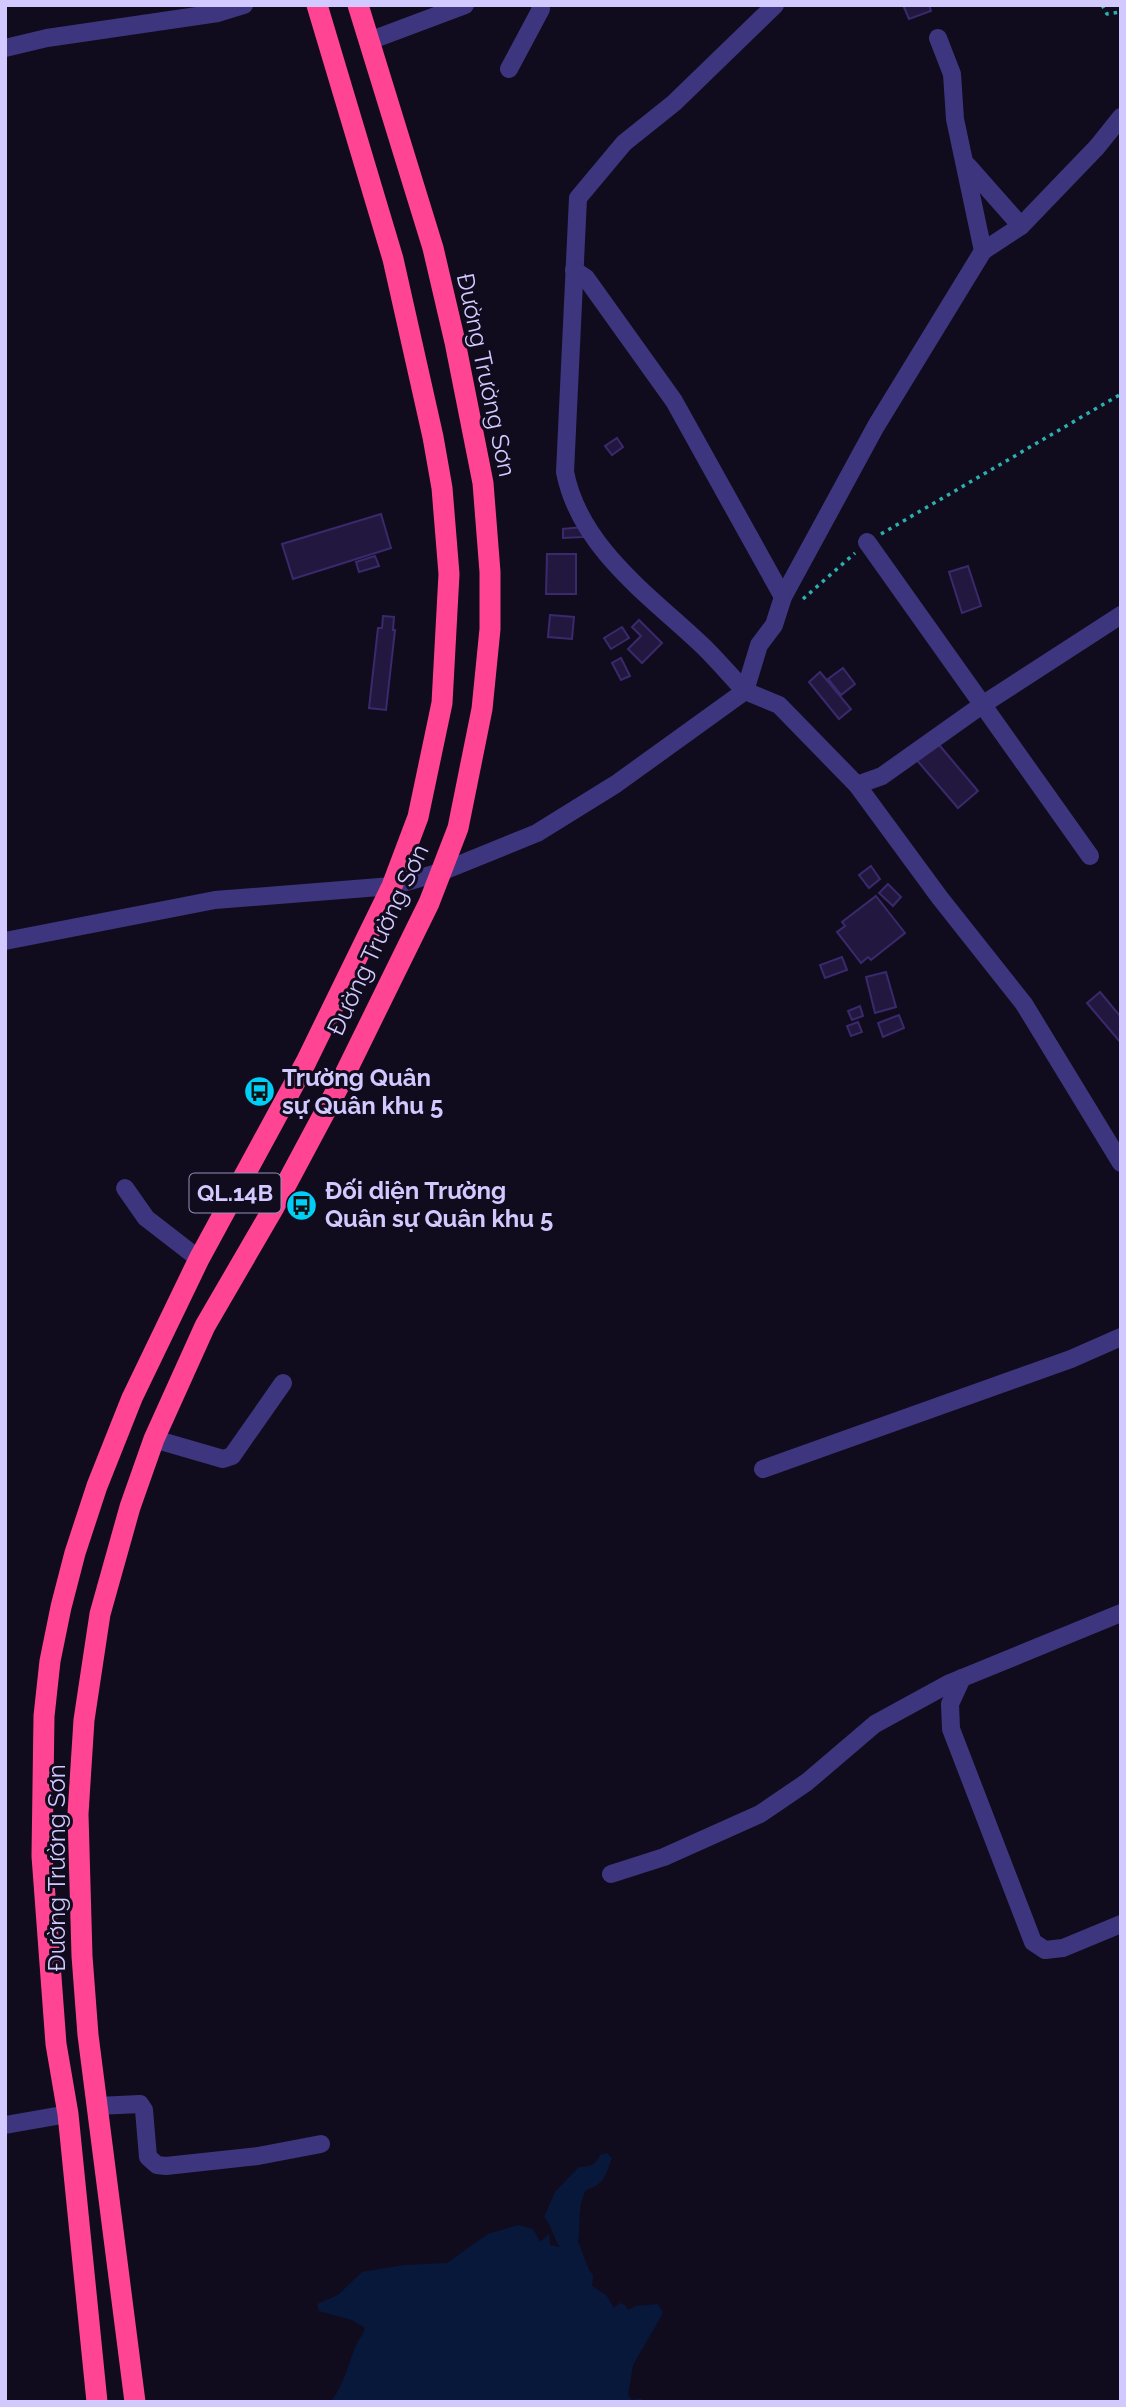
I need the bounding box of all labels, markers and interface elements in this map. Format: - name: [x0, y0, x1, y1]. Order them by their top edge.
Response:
- street label: Đường Trường Sơn: [451, 270, 522, 479]
- street label: Đường Trường Sơn: [321, 840, 434, 1040]
- place label: Trường Quân sự Quân khu 5: [282, 1063, 443, 1120]
- bus stop icon: Trường Quân sự Quân khu 5: [242, 1075, 276, 1109]
- road number: QL.14B: [190, 1174, 280, 1212]
- place label: Đối diện Trường Quân sự Quân khu 5: [325, 1176, 553, 1233]
- bus stop icon: Đối diện Trường Quân sự Quân khu 5: [285, 1188, 319, 1222]
- street label: Đường Trường Sơn: [42, 1764, 71, 1972]

